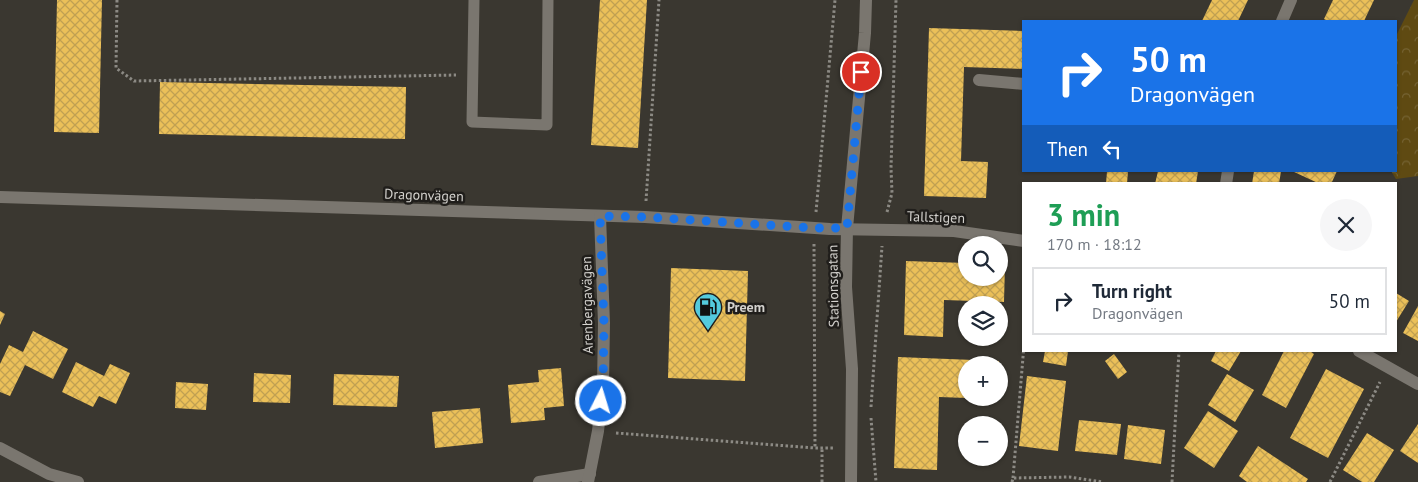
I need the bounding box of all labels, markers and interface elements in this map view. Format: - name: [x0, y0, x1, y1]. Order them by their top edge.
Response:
- text: 50 m: [1130, 36, 1207, 82]
- icon: right: [1047, 40, 1112, 105]
- pin: [840, 51, 882, 93]
- icon: arrive: [847, 58, 875, 86]
- text: Dragonvägen: [1130, 80, 1255, 108]
- icon: left: [1098, 135, 1126, 163]
- text: Then: [1047, 137, 1088, 161]
- street label: Dragonvägen: [384, 185, 464, 205]
- text: 3 min: [1047, 195, 1120, 234]
- button: close: [1320, 199, 1372, 251]
- street label: Tallstigen: [907, 207, 965, 227]
- text: 170 m · 18:12: [1047, 234, 1142, 254]
- map controls: [958, 236, 1008, 466]
- button: search: [958, 236, 1008, 286]
- street label: Stationsgatan: [823, 245, 843, 327]
- street label: Arenbergavägen: [577, 256, 597, 354]
- text: Turn right: [1092, 279, 1172, 303]
- icon: right: [1049, 287, 1077, 315]
- text: 50 m: [1329, 289, 1370, 313]
- fuel station icon: Preem: [693, 292, 723, 331]
- button: layers: [958, 296, 1008, 346]
- place label: Preem: [727, 298, 765, 316]
- text: Dragonvägen: [1092, 303, 1183, 323]
- button: +: [958, 356, 1008, 406]
- position arrow: [574, 374, 626, 426]
- button: −: [958, 416, 1008, 466]

